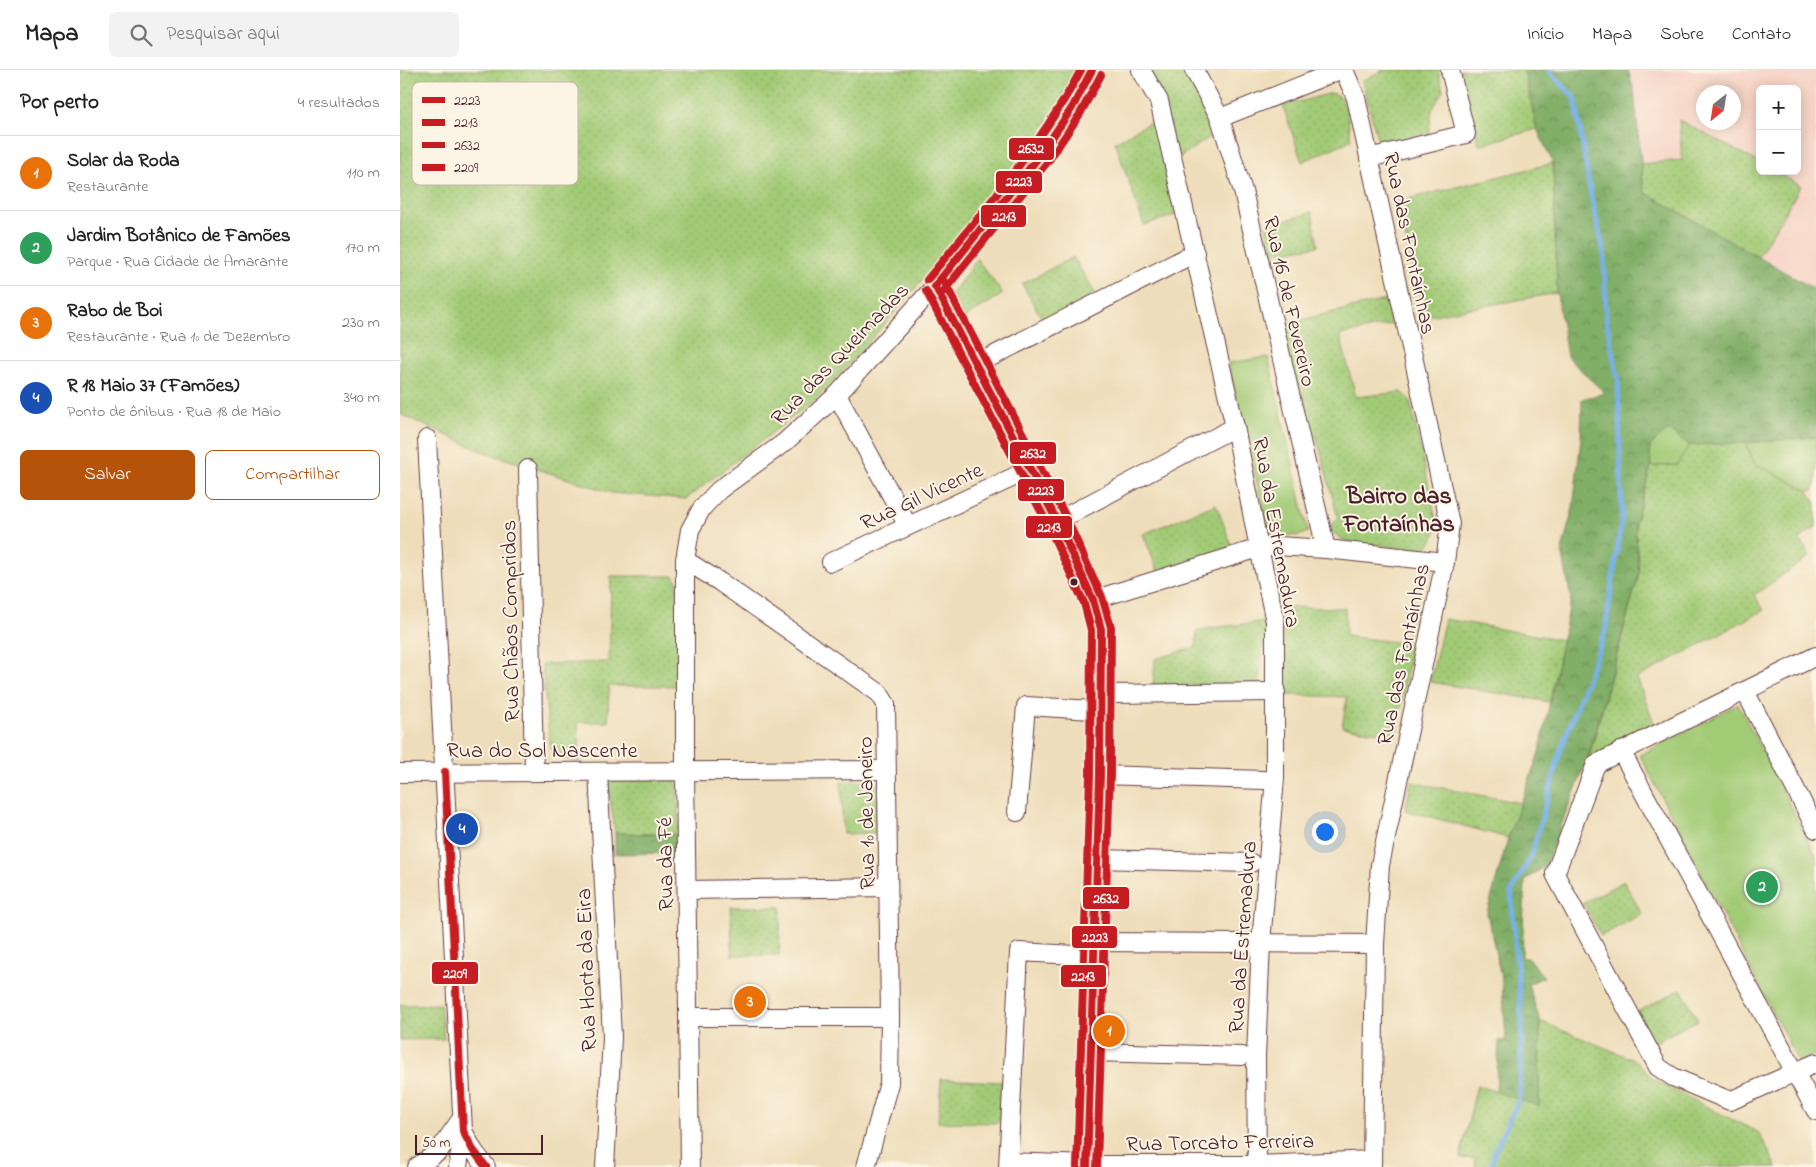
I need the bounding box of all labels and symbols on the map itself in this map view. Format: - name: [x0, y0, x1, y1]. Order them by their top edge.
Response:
- legend: [412, 82, 578, 185]
- north arrow: [1696, 85, 1741, 130]
- text: 2223: [454, 91, 481, 112]
- text: 2213: [454, 113, 478, 134]
- text: 2632: [454, 136, 480, 157]
- line badge: 2632: [1008, 137, 1055, 161]
- text: 2632: [1017, 139, 1044, 160]
- street label: Rua das Fontaínhas: [1373, 150, 1443, 338]
- text: 2209: [454, 158, 479, 179]
- line badge: 2223: [995, 170, 1043, 194]
- text: 2223: [1005, 172, 1033, 193]
- line badge: 2213: [980, 204, 1027, 228]
- text: 2213: [991, 207, 1016, 228]
- street label: Rua 16 de Fevereiro: [1253, 213, 1323, 390]
- street label: Rua das Queimadas: [764, 276, 918, 434]
- street label: Rua da Estremadura: [1243, 435, 1308, 630]
- line badge: 2632: [1009, 441, 1057, 465]
- text: 2632: [1019, 444, 1046, 465]
- street label: Rua Gil Vicente: [856, 455, 989, 540]
- line badge: 2223: [1017, 478, 1065, 502]
- district label: Bairro das Fontaínhas: [1342, 480, 1455, 543]
- text: 2223: [1027, 481, 1055, 502]
- line badge: 2213: [1025, 515, 1073, 539]
- text: 2213: [1036, 518, 1061, 539]
- street label: Rua Chãos Compridos: [494, 520, 530, 722]
- street label: Rua das Fontaínhas: [1370, 561, 1440, 749]
- unlabelled marker: [1069, 577, 1079, 587]
- street label: Rua do Sol Nascente: [446, 736, 638, 768]
- street label: Rua 1º de Janeiro: [851, 736, 885, 890]
- pin: 4: [446, 810, 478, 848]
- street label: Rua da Fé: [650, 817, 684, 911]
- your location: [1312, 819, 1338, 845]
- street label: Rua da Estremadura: [1221, 840, 1267, 1035]
- pin: 2: [1746, 868, 1778, 906]
- line badge: 2632: [1082, 886, 1130, 910]
- street label: Rua Horta da Eira: [569, 888, 607, 1052]
- text: 2632: [1092, 889, 1119, 910]
- line badge: 2223: [1071, 925, 1118, 949]
- text: 2223: [1081, 928, 1109, 949]
- line badge: 2209: [431, 961, 479, 985]
- text: 2209: [442, 964, 468, 985]
- line badge: 2213: [1060, 964, 1107, 988]
- text: 2213: [1070, 967, 1095, 988]
- pin: 3: [734, 983, 766, 1021]
- pin: 1: [1093, 1012, 1125, 1050]
- street label: Rua Torcato Ferreira: [1126, 1126, 1314, 1162]
- scale bar: [415, 1132, 542, 1155]

